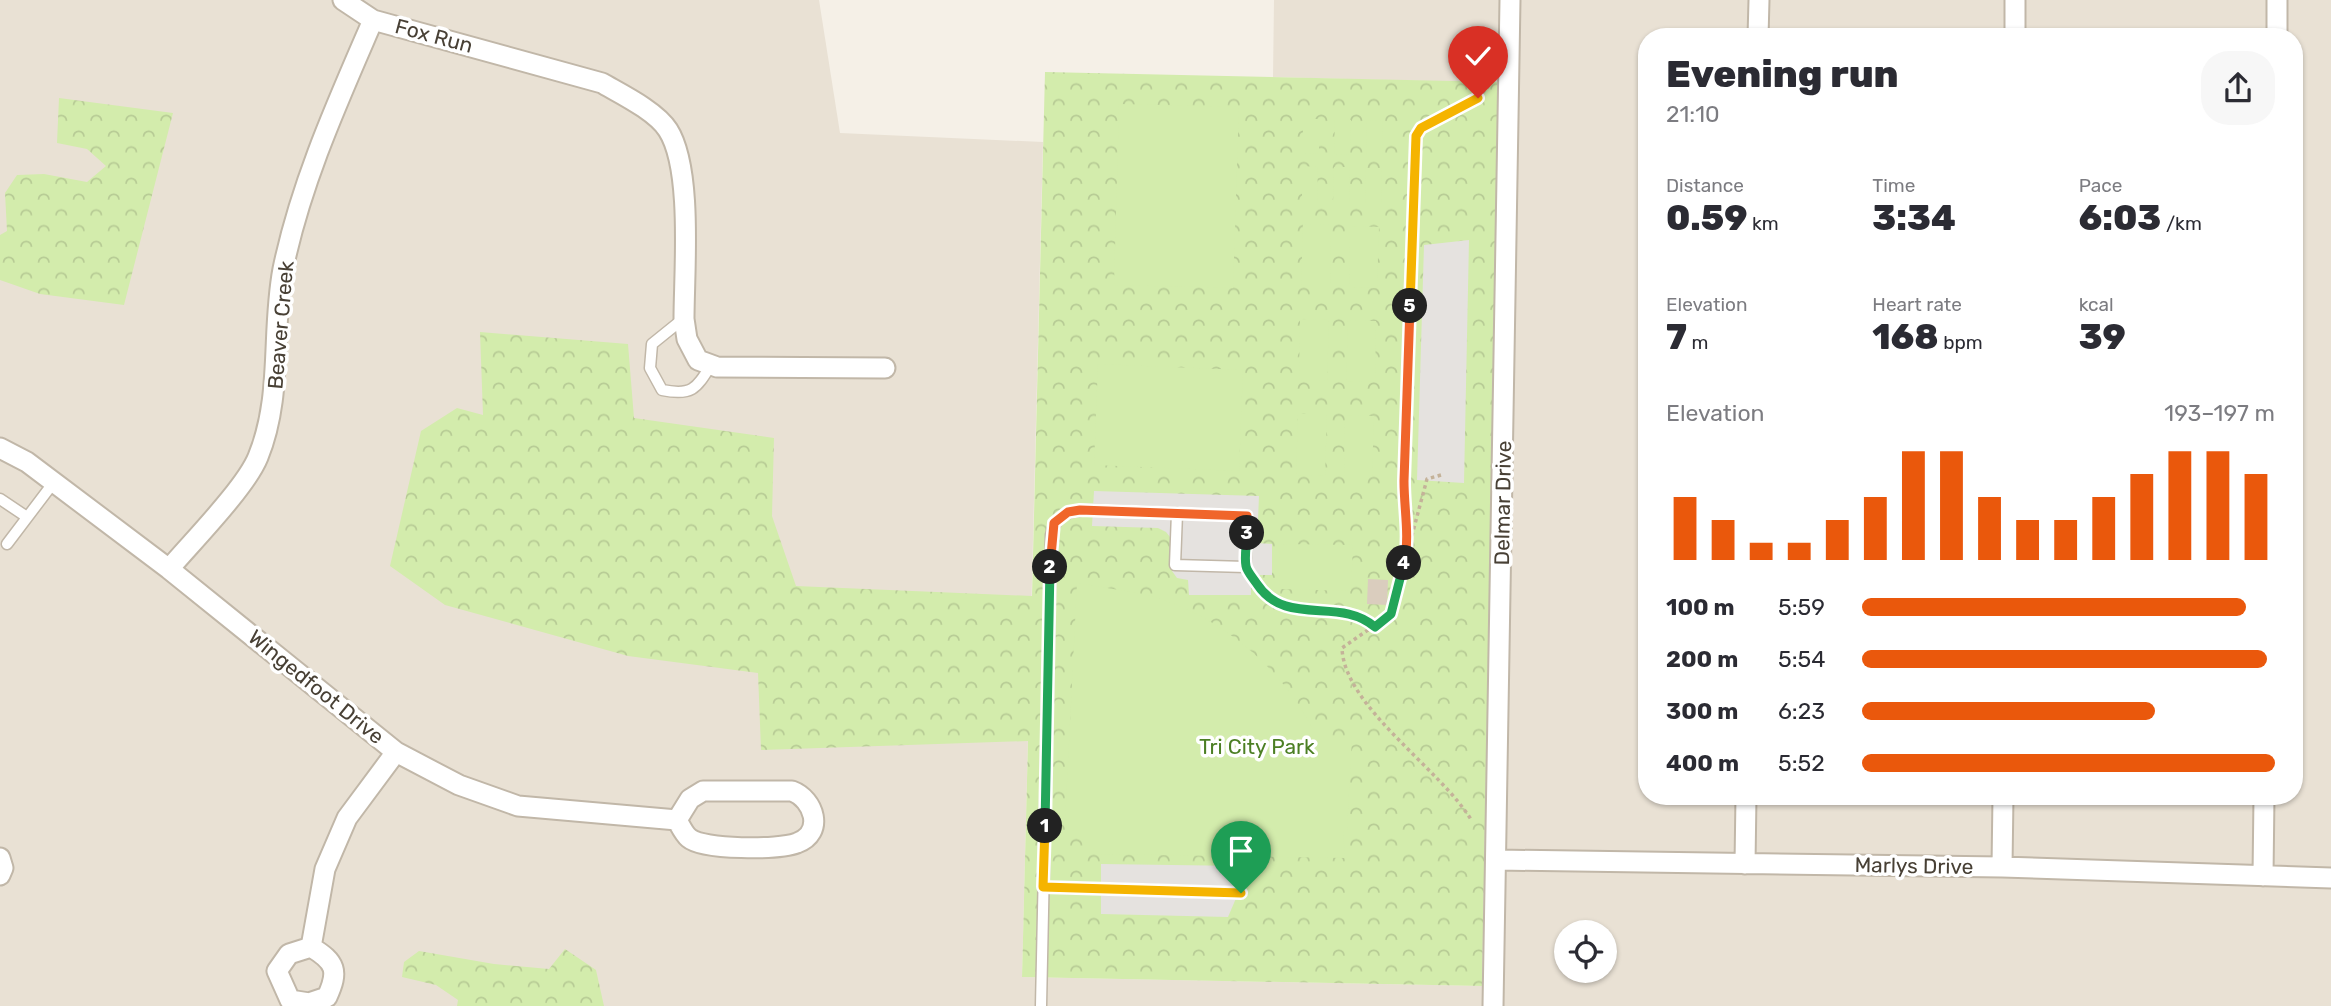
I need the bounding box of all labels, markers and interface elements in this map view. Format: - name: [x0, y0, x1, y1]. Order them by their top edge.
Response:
- street label: Fox Run: [393, 13, 476, 58]
- pin: [1448, 26, 1508, 98]
- icon: check: [1459, 37, 1497, 75]
- text: Evening run: [1666, 51, 1899, 97]
- button: share: [2201, 51, 2275, 125]
- text: 21:10: [1666, 100, 1720, 128]
- text: Distance: [1666, 174, 1744, 197]
- text: Time: [1872, 174, 1915, 197]
- text: Pace: [2079, 174, 2122, 197]
- text: 0.59: [1666, 197, 1747, 239]
- text: 3:34: [1872, 197, 1956, 239]
- text: 6:03: [2079, 197, 2161, 239]
- text: km: [1747, 212, 1779, 235]
- text: /km: [2161, 212, 2202, 235]
- street label: Beaver Creek: [262, 259, 299, 390]
- pin: 5: [1392, 288, 1428, 324]
- text: Elevation: [1666, 293, 1747, 316]
- text: Heart rate: [1872, 293, 1962, 316]
- text: kcal: [2079, 293, 2114, 316]
- text: 5: [1403, 294, 1416, 317]
- text: 7: [1666, 316, 1687, 358]
- text: 168: [1872, 316, 1939, 358]
- text: 39: [2079, 316, 2126, 358]
- text: m: [1687, 331, 1709, 354]
- text: bpm: [1939, 331, 1983, 354]
- text: Elevation: [1666, 399, 1765, 427]
- text: 193–197 m: [2164, 399, 2275, 427]
- street label: Delmar Drive: [1489, 440, 1516, 566]
- pin: 3: [1230, 516, 1264, 550]
- text: 3: [1240, 521, 1253, 544]
- pin: 4: [1386, 546, 1422, 580]
- pin: 2: [1032, 550, 1068, 584]
- text: 4: [1397, 551, 1410, 574]
- text: 2: [1043, 555, 1056, 578]
- text: 100 m: [1666, 593, 1735, 621]
- text: 5:59: [1778, 593, 1825, 621]
- street label: Wingedfoot Drive: [243, 624, 389, 749]
- text: 200 m: [1666, 645, 1738, 673]
- text: 5:54: [1778, 645, 1826, 673]
- text: 300 m: [1666, 697, 1738, 725]
- text: 6:23: [1778, 697, 1825, 725]
- park label: Tri City Park: [1199, 734, 1315, 759]
- text: 400 m: [1666, 749, 1739, 777]
- text: 5:52: [1778, 749, 1825, 777]
- pin: 1: [1028, 808, 1062, 844]
- text: 1: [1040, 814, 1049, 837]
- pin: [1211, 821, 1271, 893]
- icon: arrive: [1222, 832, 1260, 870]
- street label: Marlys Drive: [1854, 852, 1974, 879]
- map controls: [1554, 920, 1617, 983]
- button: locate: [1554, 920, 1617, 983]

